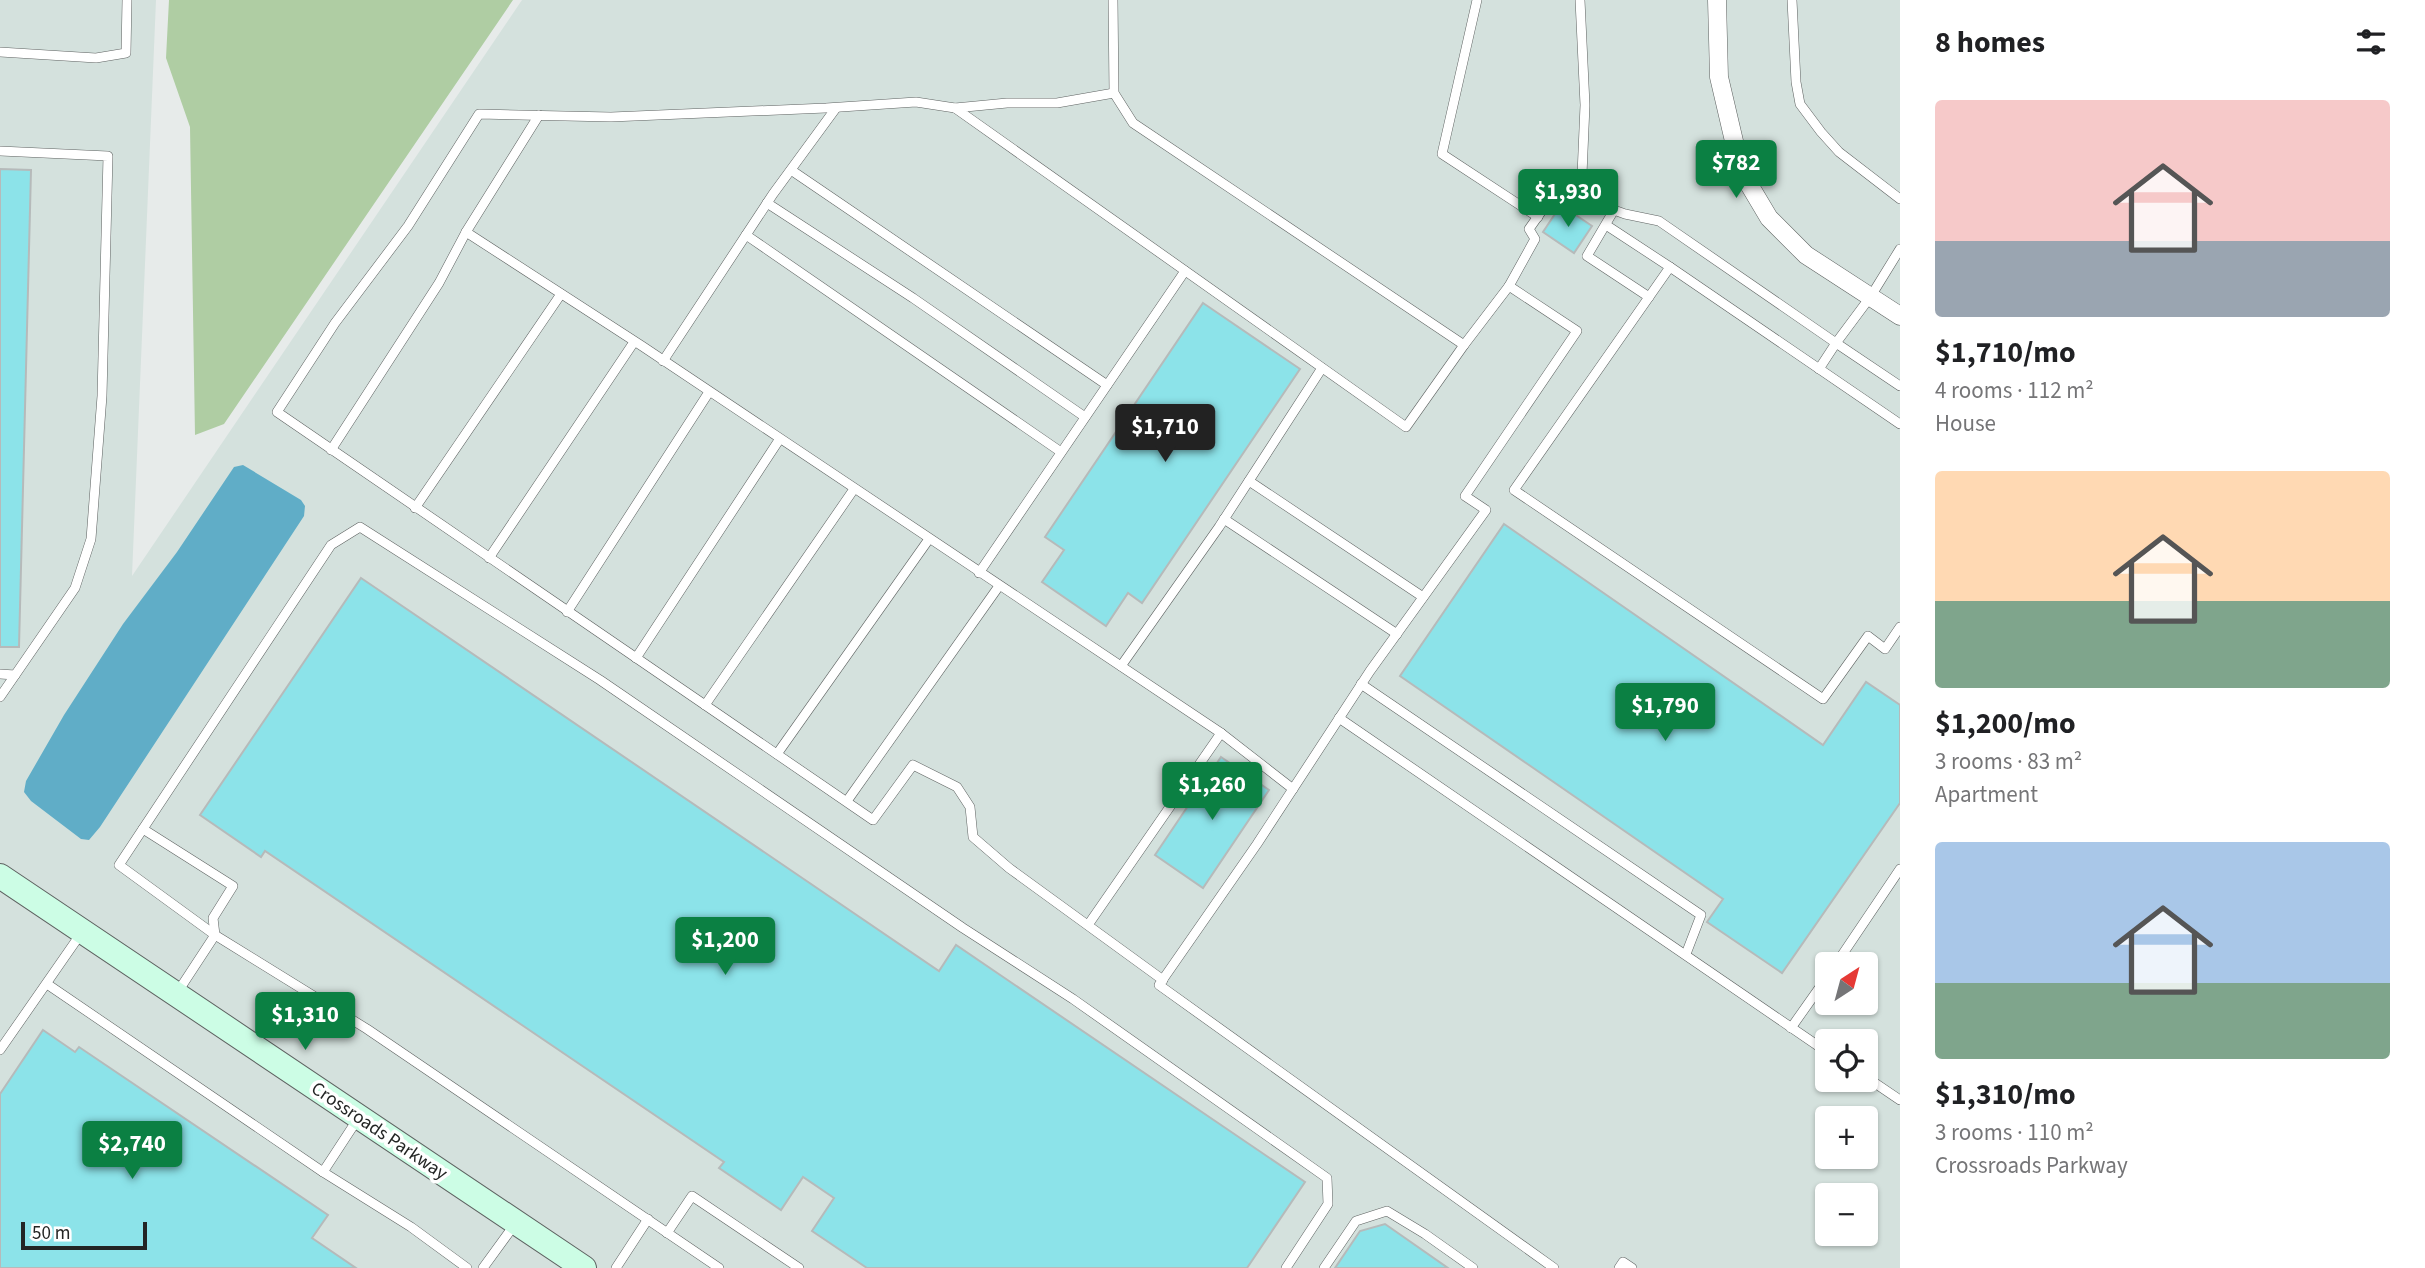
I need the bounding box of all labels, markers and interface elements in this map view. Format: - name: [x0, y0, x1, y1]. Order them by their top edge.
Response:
- text: 8 homes: [1935, 21, 2045, 64]
- icon: filters: [2352, 23, 2390, 61]
- pin: $782: [1695, 140, 1777, 200]
- icon: home: [2100, 145, 2226, 271]
- text: $782: [1712, 146, 1760, 179]
- pin: $1,930: [1511, 170, 1625, 229]
- text: $1,930: [1534, 175, 1602, 208]
- text: $1,710/mo: [1935, 331, 2076, 374]
- text: 4 rooms · 112 m²: [1935, 374, 2094, 407]
- pin: $1,710: [1108, 405, 1222, 464]
- text: House: [1935, 407, 1996, 440]
- text: $1,710: [1131, 410, 1199, 443]
- icon: home: [2100, 516, 2226, 642]
- pin: $1,790: [1608, 684, 1722, 743]
- text: $1,790: [1631, 689, 1699, 722]
- text: $1,200/mo: [1935, 702, 2076, 745]
- text: 3 rooms · 83 m²: [1935, 745, 2082, 778]
- pin: $1,260: [1155, 762, 1269, 822]
- text: $1,260: [1178, 768, 1246, 801]
- text: Apartment: [1935, 778, 2038, 811]
- icon: home: [2100, 887, 2226, 1013]
- pin: $1,200: [668, 918, 782, 977]
- text: $1,200: [691, 923, 759, 956]
- north arrow: [1815, 952, 1878, 1015]
- map controls: [1815, 952, 1878, 1246]
- pin: $1,310: [248, 992, 362, 1052]
- text: $1,310: [271, 998, 339, 1031]
- button: locate: [1815, 1029, 1878, 1092]
- text: $1,310/mo: [1935, 1073, 2076, 1116]
- street label: Crossroads Parkway: [306, 1076, 453, 1187]
- button: +: [1815, 1106, 1878, 1169]
- text: 3 rooms · 110 m²: [1935, 1116, 2094, 1149]
- pin: $2,740: [75, 1122, 189, 1181]
- text: $2,740: [98, 1127, 166, 1160]
- text: Crossroads Parkway: [1935, 1149, 2128, 1182]
- button: −: [1815, 1183, 1878, 1246]
- scale bar: [21, 1219, 147, 1251]
- text: 50 m: [32, 1220, 70, 1247]

